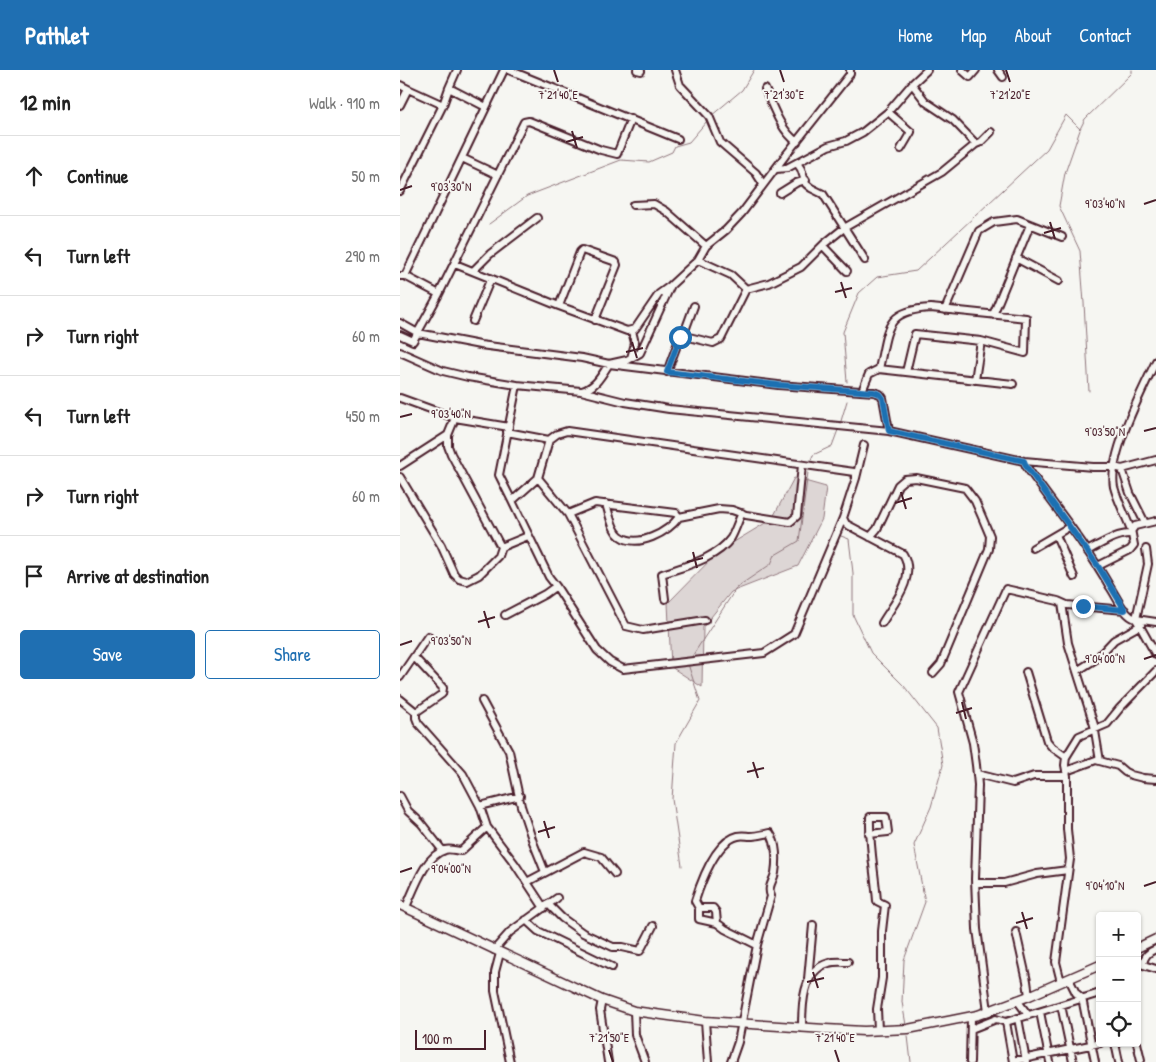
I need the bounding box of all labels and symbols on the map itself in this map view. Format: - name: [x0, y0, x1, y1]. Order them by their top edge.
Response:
- text: 7°21'40"E: [538, 86, 578, 103]
- text: 7°21'30"E: [764, 86, 805, 103]
- text: 7°21'20"E: [990, 86, 1031, 103]
- text: 9°03'30"N: [431, 178, 471, 195]
- text: 9°03'40"N: [1085, 195, 1125, 212]
- route start: [669, 326, 692, 349]
- text: 9°03'40"N: [431, 405, 471, 422]
- text: 9°03'50"N: [1085, 423, 1125, 440]
- route end: [1072, 595, 1095, 618]
- text: 9°03'50"N: [431, 632, 471, 649]
- text: 9°04'00"N: [1085, 650, 1125, 667]
- text: 9°04'00"N: [431, 860, 471, 877]
- text: 9°04'10"N: [1086, 877, 1124, 894]
- scale bar: [415, 1027, 486, 1050]
- text: 7°21'50"E: [589, 1029, 630, 1046]
- text: 7°21'40"E: [815, 1029, 855, 1046]

